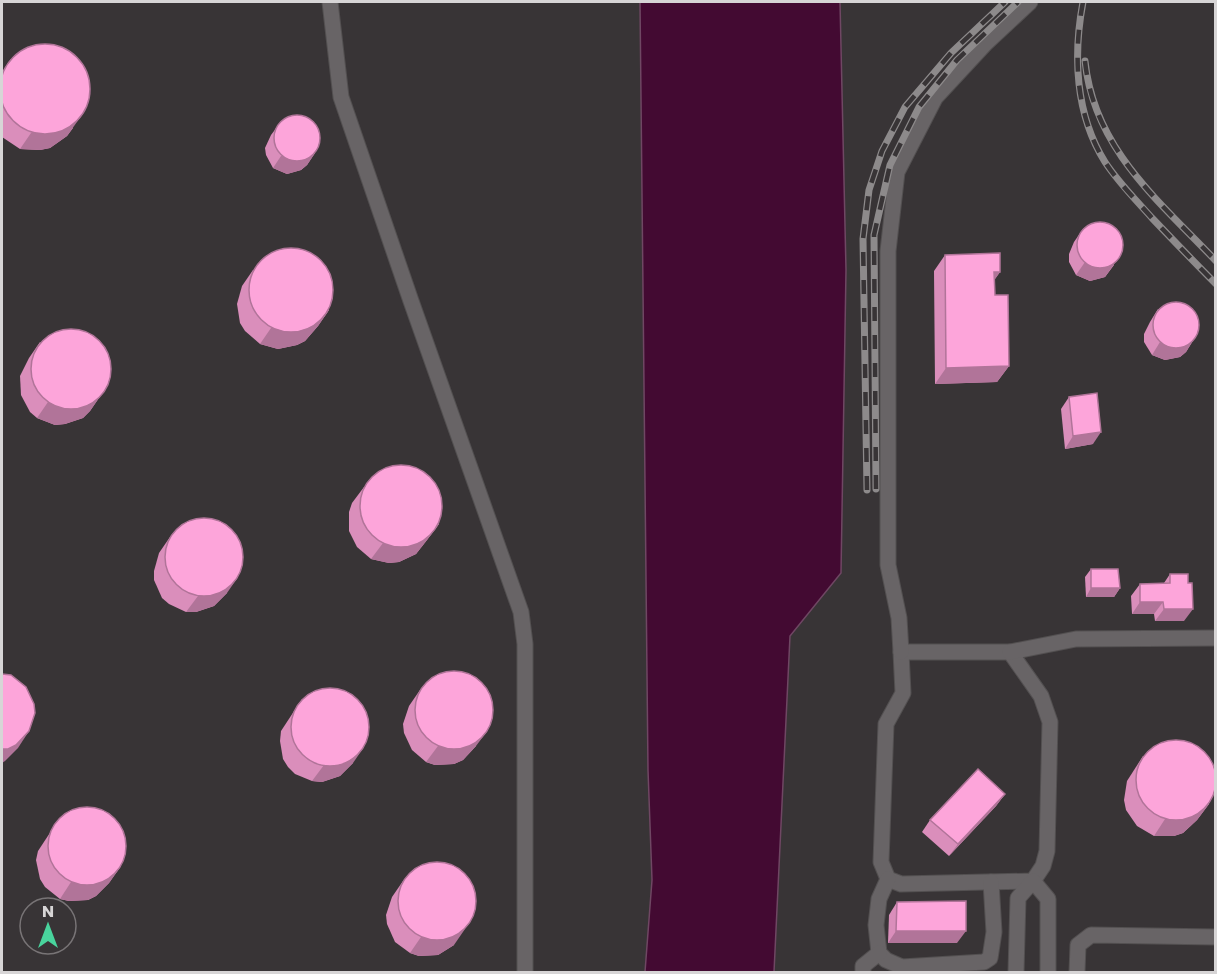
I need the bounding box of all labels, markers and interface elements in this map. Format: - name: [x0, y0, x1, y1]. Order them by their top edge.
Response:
- north arrow: [18, 896, 78, 956]
- text: N: [42, 900, 54, 923]

